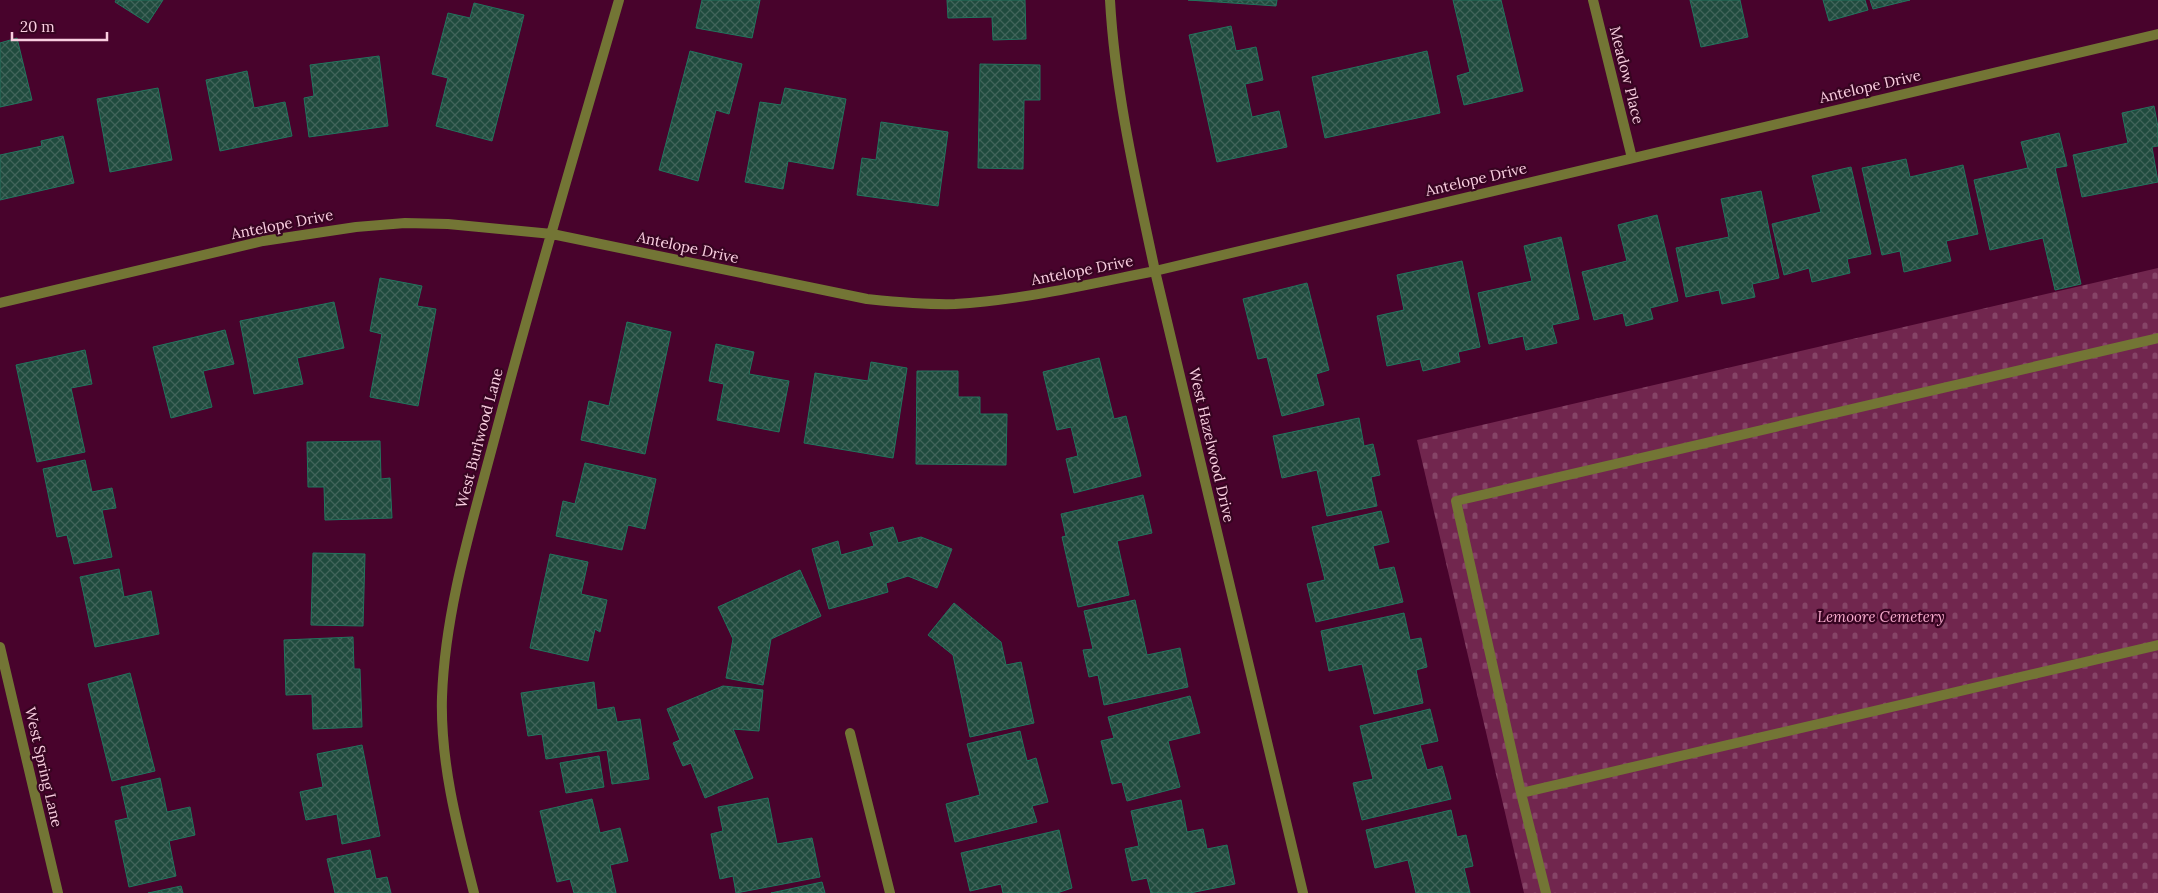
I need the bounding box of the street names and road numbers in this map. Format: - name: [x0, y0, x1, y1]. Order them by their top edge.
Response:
- street label: Meadow Place: [1606, 24, 1648, 126]
- street label: Antelope Drive: [1816, 65, 1923, 107]
- street label: Antelope Drive: [1422, 158, 1529, 200]
- street label: Antelope Drive: [228, 205, 335, 243]
- street label: Antelope Drive: [634, 227, 741, 267]
- street label: Antelope Drive: [1028, 251, 1135, 289]
- street label: West Burlwood Lane: [451, 366, 507, 510]
- street label: West Hazelwood Drive: [1185, 366, 1239, 524]
- street label: West Spring Lane: [21, 705, 67, 829]

